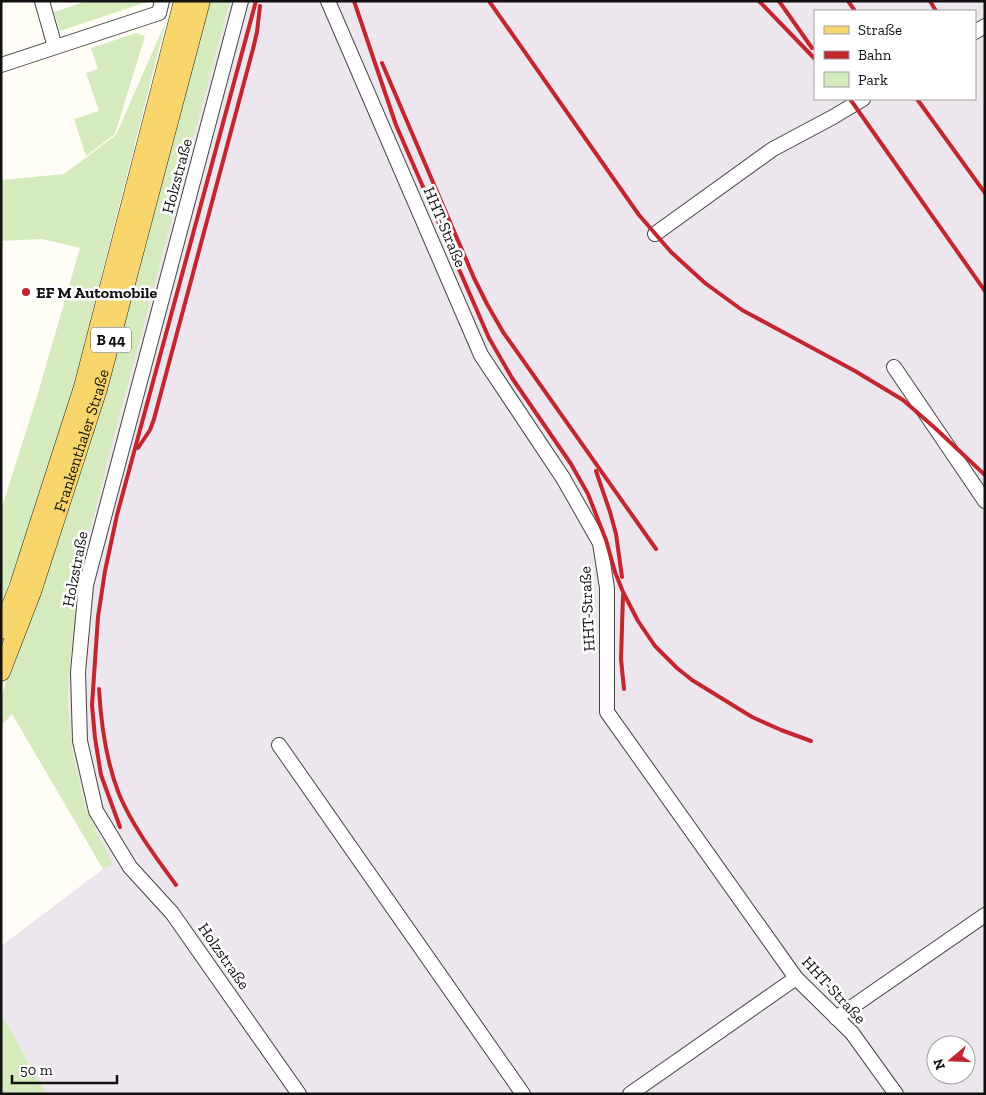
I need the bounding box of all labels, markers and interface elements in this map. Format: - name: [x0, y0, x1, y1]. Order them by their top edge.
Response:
- legend: [814, 10, 976, 100]
- text: Straße: [858, 21, 902, 39]
- text: Bahn: [858, 46, 892, 64]
- text: Park: [858, 71, 888, 89]
- street label: Holzstraße: [158, 136, 196, 216]
- street label: HHT-Straße: [420, 184, 470, 270]
- place label: EF M Automobile: [36, 283, 158, 302]
- marker: EF M Automobile: [20, 286, 32, 298]
- road number: B 44: [91, 328, 131, 352]
- street label: Frankenthaler Straße: [49, 367, 112, 514]
- street label: Holzstraße: [58, 529, 92, 609]
- street label: HHT-Straße: [575, 566, 599, 652]
- street label: Holzstraße: [194, 919, 254, 993]
- street label: HHT-Straße: [798, 952, 870, 1028]
- north arrow: [926, 1035, 976, 1085]
- scale bar: [12, 1052, 118, 1084]
- text: N: [929, 1056, 949, 1072]
- text: 50 m: [20, 1061, 53, 1079]

